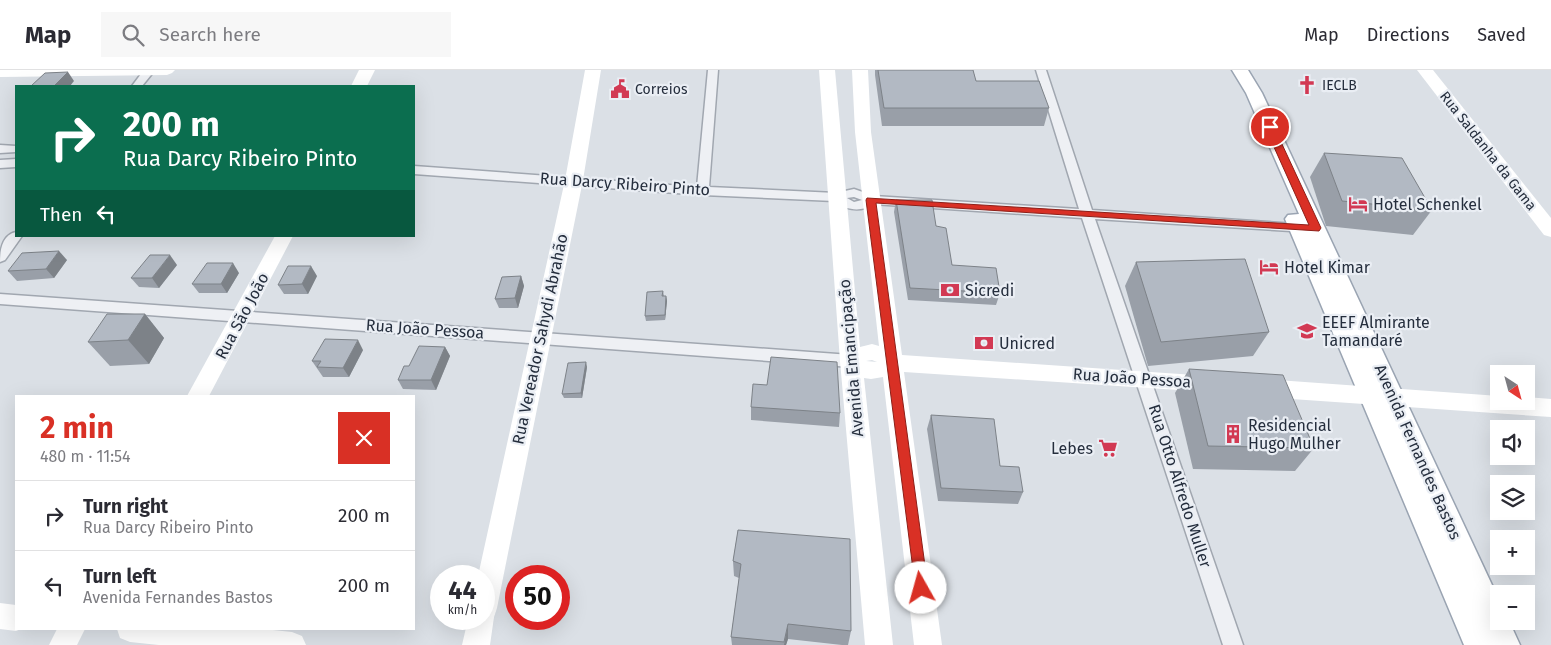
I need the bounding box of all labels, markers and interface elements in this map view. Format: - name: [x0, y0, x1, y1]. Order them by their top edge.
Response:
- search box: [101, 12, 451, 57]
- text: Map: [25, 21, 71, 49]
- icon: search: [119, 21, 147, 49]
- text: Search here: [159, 23, 261, 46]
- text: Map: [1304, 24, 1339, 46]
- text: Directions: [1367, 24, 1449, 46]
- text: Saved: [1477, 24, 1526, 46]
- church icon: IECLB: [1296, 74, 1318, 96]
- place label: IECLB: [1322, 77, 1357, 94]
- public building icon: Correios: [609, 78, 631, 100]
- place label: Correios: [635, 81, 688, 98]
- street label: Rua Saldanha da Gama: [1436, 88, 1540, 214]
- text: 200 m: [123, 103, 220, 145]
- icon: right: [40, 105, 105, 170]
- pin: [1249, 106, 1291, 148]
- icon: arrive: [1256, 113, 1284, 141]
- text: Rua Darcy Ribeiro Pinto: [123, 145, 357, 172]
- street label: Rua Darcy Ribeiro Pinto: [539, 169, 711, 199]
- hotel icon: Hotel Schenkel: [1347, 193, 1369, 215]
- place label: Hotel Schenkel: [1373, 195, 1482, 214]
- icon: left: [92, 200, 120, 228]
- text: Then: [40, 203, 82, 226]
- street label: Rua Vereador Sahydi Abrahão: [508, 232, 572, 446]
- hotel icon: Hotel Kimar: [1258, 256, 1280, 278]
- place label: Hotel Kimar: [1284, 258, 1371, 277]
- street label: Rua São João: [211, 270, 273, 362]
- street label: Avenida Emancipação: [835, 278, 868, 438]
- bank icon: Sicredi: [939, 279, 961, 301]
- place label: Sicredi: [965, 281, 1014, 300]
- place label: EEEF Almirante Tamandaré: [1322, 313, 1430, 350]
- street label: Rua João Pessoa: [365, 315, 485, 343]
- school or university icon: EEEF Almirante Tamandaré: [1296, 320, 1318, 342]
- bank icon: Unicred: [973, 332, 995, 354]
- place label: Unicred: [999, 334, 1055, 353]
- street label: Avenida Fernandes Bastos: [1371, 361, 1465, 543]
- street label: Rua João Pessoa: [1072, 364, 1192, 392]
- north arrow: [1490, 365, 1535, 410]
- map controls: [1490, 365, 1535, 630]
- street label: Rua Otto Alfredo Muller: [1145, 402, 1216, 571]
- text: 2 min: [40, 410, 114, 446]
- button: close: [338, 412, 390, 464]
- place label: Residencial Hugo Mulher: [1248, 416, 1341, 453]
- button: sound: [1490, 420, 1535, 465]
- building icon: Residencial Hugo Mulher: [1222, 423, 1244, 445]
- supermarket icon: Lebes: [1097, 437, 1119, 459]
- place label: Lebes: [1051, 439, 1093, 458]
- text: 480 m · 11:54: [40, 447, 131, 466]
- button: layers: [1490, 475, 1535, 520]
- text: Turn right: [83, 495, 168, 518]
- icon: right: [40, 502, 68, 530]
- text: 200 m: [338, 504, 390, 527]
- text: Rua Darcy Ribeiro Pinto: [83, 518, 254, 537]
- button: +: [1490, 530, 1535, 575]
- position arrow: [894, 561, 946, 613]
- text: Turn left: [83, 565, 157, 588]
- speed limit sign: 50: [505, 565, 570, 630]
- icon: left: [40, 572, 68, 600]
- text: 200 m: [338, 574, 390, 597]
- text: 44: [448, 576, 477, 606]
- button: −: [1490, 585, 1535, 630]
- text: Avenida Fernandes Bastos: [83, 588, 273, 607]
- text: km/h: [448, 603, 477, 617]

